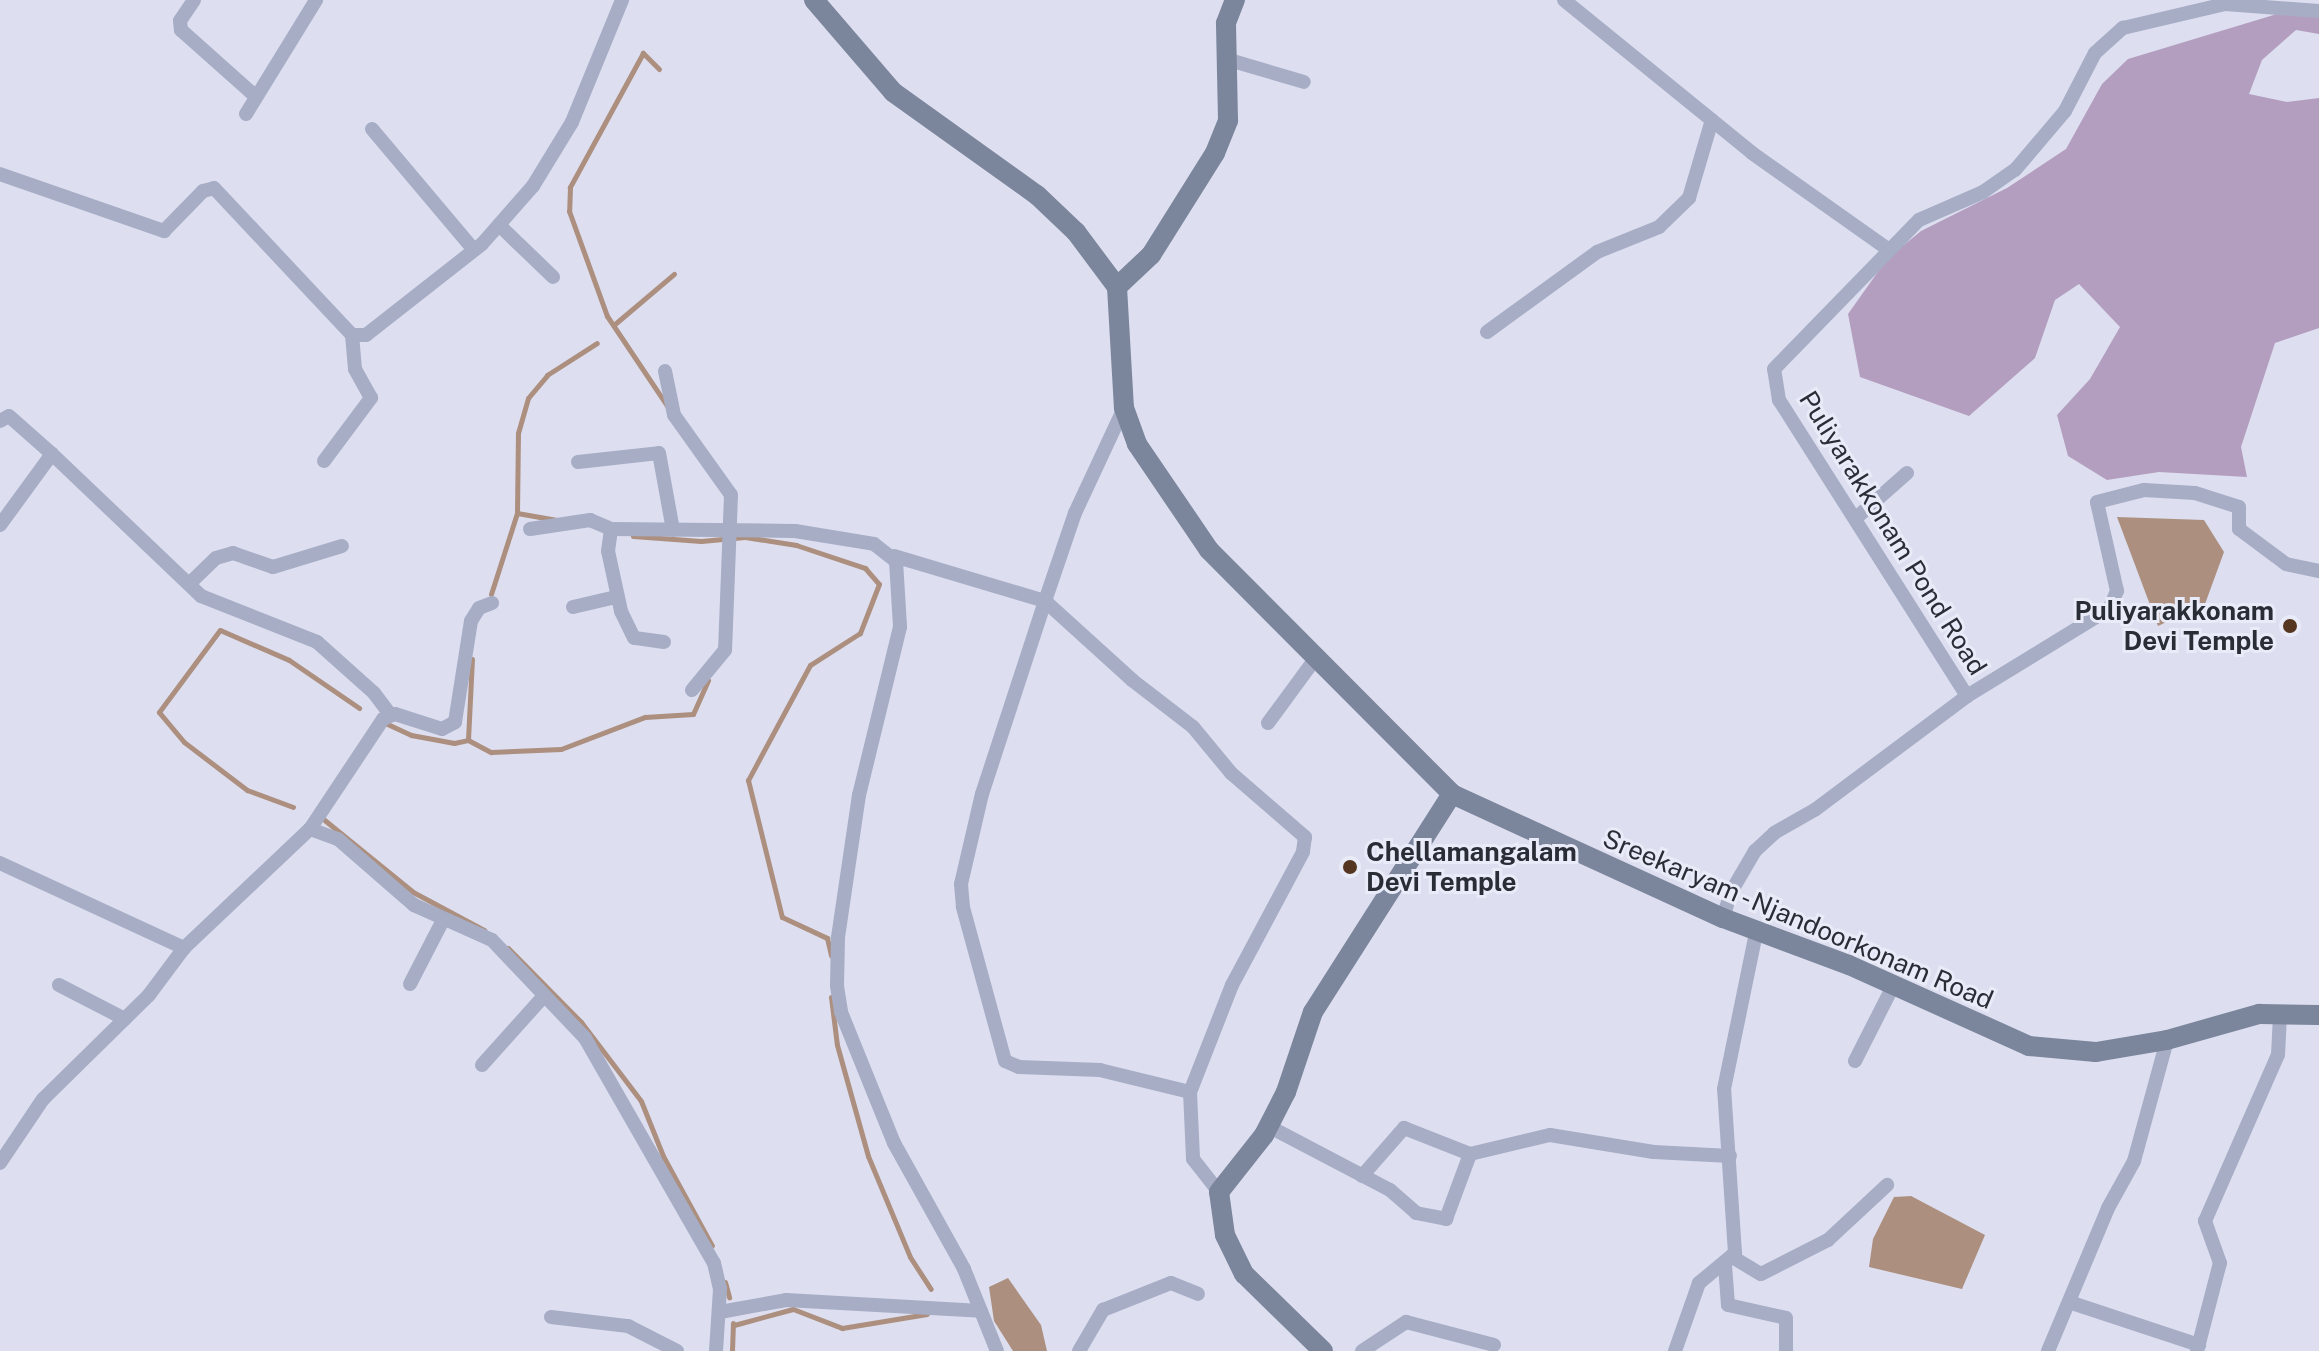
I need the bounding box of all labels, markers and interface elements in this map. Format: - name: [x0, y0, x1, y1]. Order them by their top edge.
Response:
- street label: Puliyarakkonam Pond Road: [1793, 385, 1993, 681]
- place label: Puliyarakkonam Devi Temple: [2074, 595, 2274, 656]
- marker: Puliyarakkonam Devi Temple: [2281, 617, 2299, 635]
- street label: Sreekaryam - Njandoorkonam Road: [1595, 821, 2001, 1017]
- place label: Chellamangalam Devi Temple: [1366, 836, 1577, 898]
- marker: Chellamangalam Devi Temple: [1341, 858, 1359, 876]

